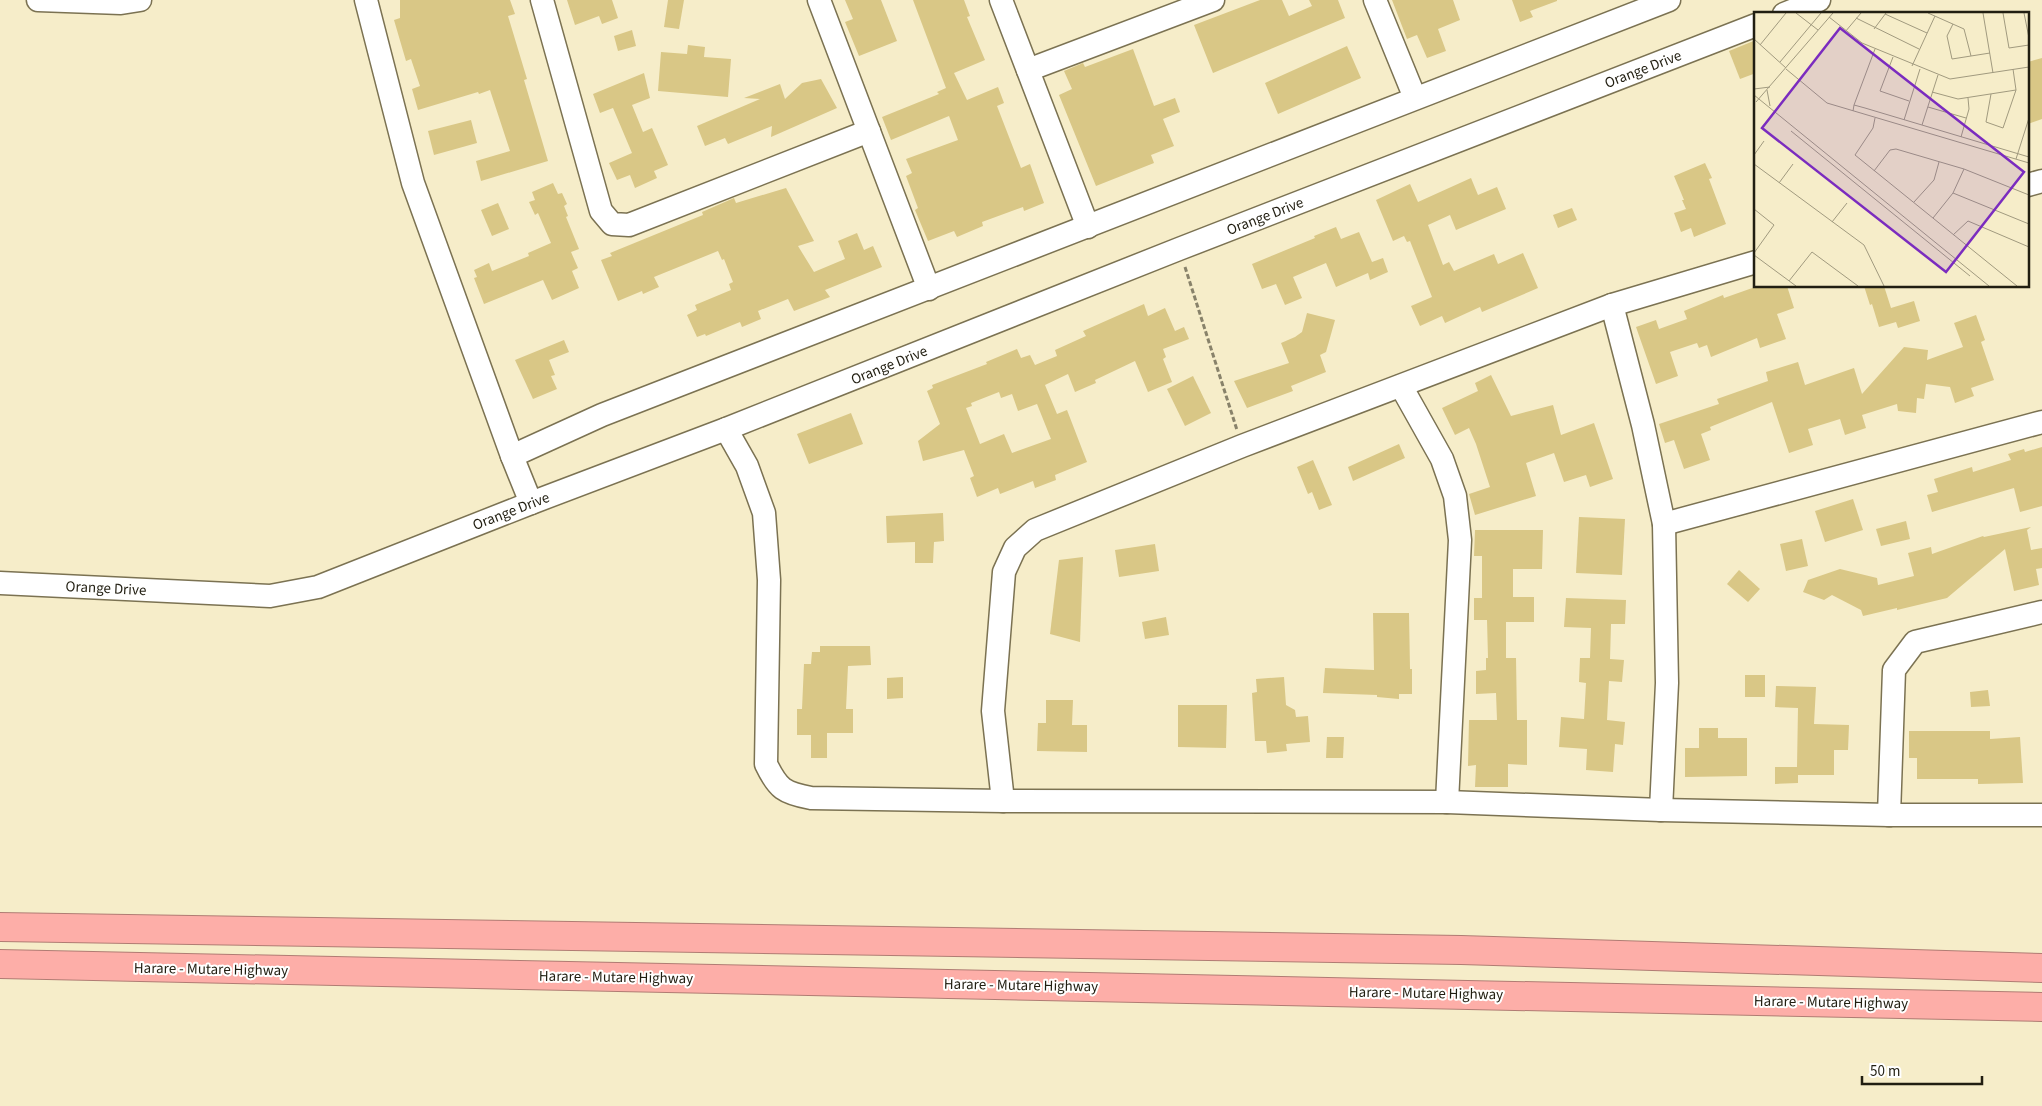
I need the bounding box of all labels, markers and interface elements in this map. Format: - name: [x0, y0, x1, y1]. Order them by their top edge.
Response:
- inset map: [1754, 12, 2030, 288]
- street label: Orange Drive: [1602, 45, 1685, 94]
- street label: Orange Drive: [1224, 192, 1307, 241]
- street label: Orange Drive: [848, 341, 931, 390]
- street label: Orange Drive: [470, 487, 553, 536]
- street label: Orange Drive: [65, 576, 147, 601]
- street label: Harare - Mutare Highway: [134, 958, 288, 981]
- street label: Harare - Mutare Highway: [539, 966, 693, 989]
- street label: Harare - Mutare Highway: [944, 974, 1098, 997]
- street label: Harare - Mutare Highway: [1349, 982, 1503, 1005]
- street label: Harare - Mutare Highway: [1754, 991, 1908, 1014]
- scale bar: [1862, 1054, 1982, 1086]
- text: 50 m: [1870, 1061, 1900, 1082]

